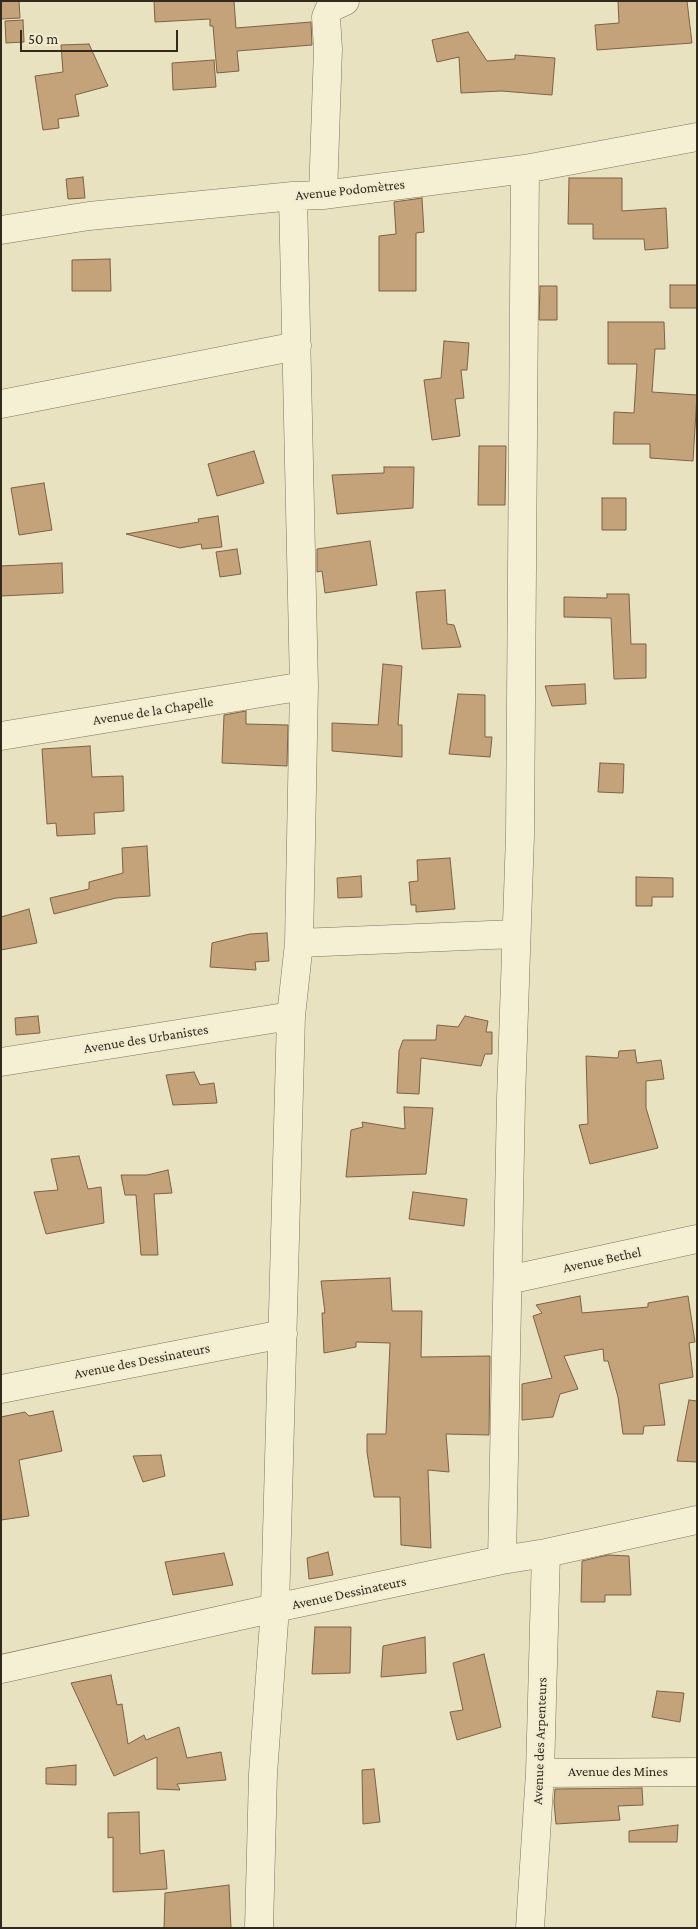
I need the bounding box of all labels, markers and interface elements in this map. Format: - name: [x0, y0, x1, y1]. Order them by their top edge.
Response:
- scale bar: [22, 20, 180, 52]
- text: 50 m: [28, 31, 58, 47]
- street label: Avenue Podomètres: [294, 176, 406, 204]
- street label: Avenue de la Chapelle: [91, 693, 215, 729]
- street label: Avenue des Urbanistes: [82, 1021, 210, 1057]
- street label: Avenue Bethel: [561, 1244, 643, 1276]
- street label: Avenue des Dessinateurs: [73, 1340, 211, 1382]
- street label: Avenue Dessinateurs: [290, 1573, 408, 1613]
- street label: Avenue des Arpenteurs: [529, 1677, 551, 1805]
- street label: Avenue des Mines: [568, 1764, 668, 1780]

